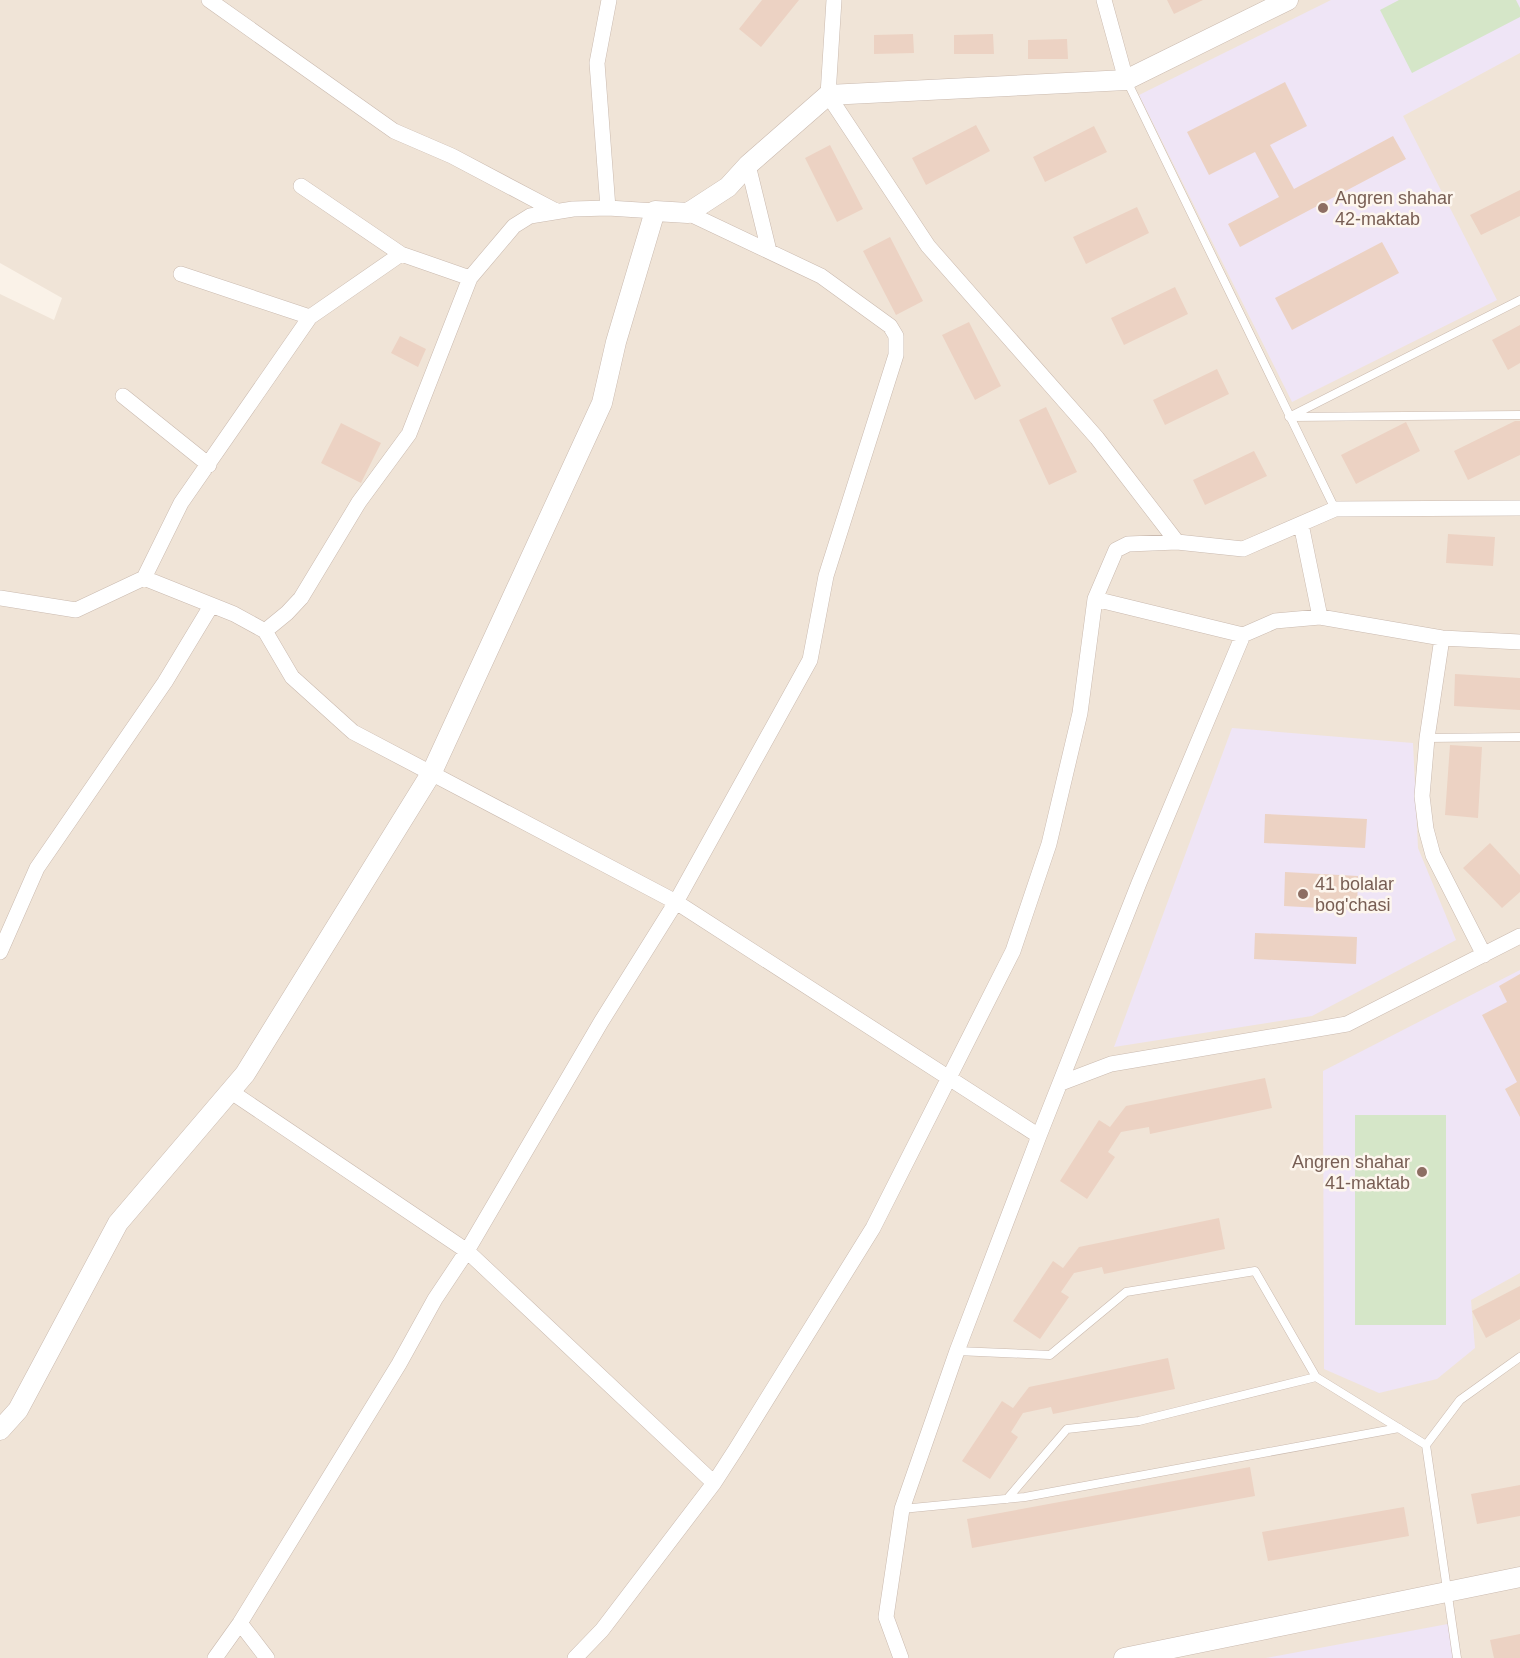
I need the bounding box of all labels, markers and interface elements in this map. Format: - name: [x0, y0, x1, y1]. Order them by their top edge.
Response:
- place label: Angren shahar 42-maktab: [1335, 188, 1453, 229]
- marker: Angren shahar 42-maktab: [1316, 201, 1330, 215]
- place label: 41 bolalar bog'chasi: [1315, 874, 1394, 915]
- marker: 41 bolalar bog'chasi: [1296, 887, 1310, 901]
- place label: Angren shahar 41-maktab: [1292, 1152, 1410, 1193]
- marker: Angren shahar 41-maktab: [1415, 1165, 1429, 1179]

